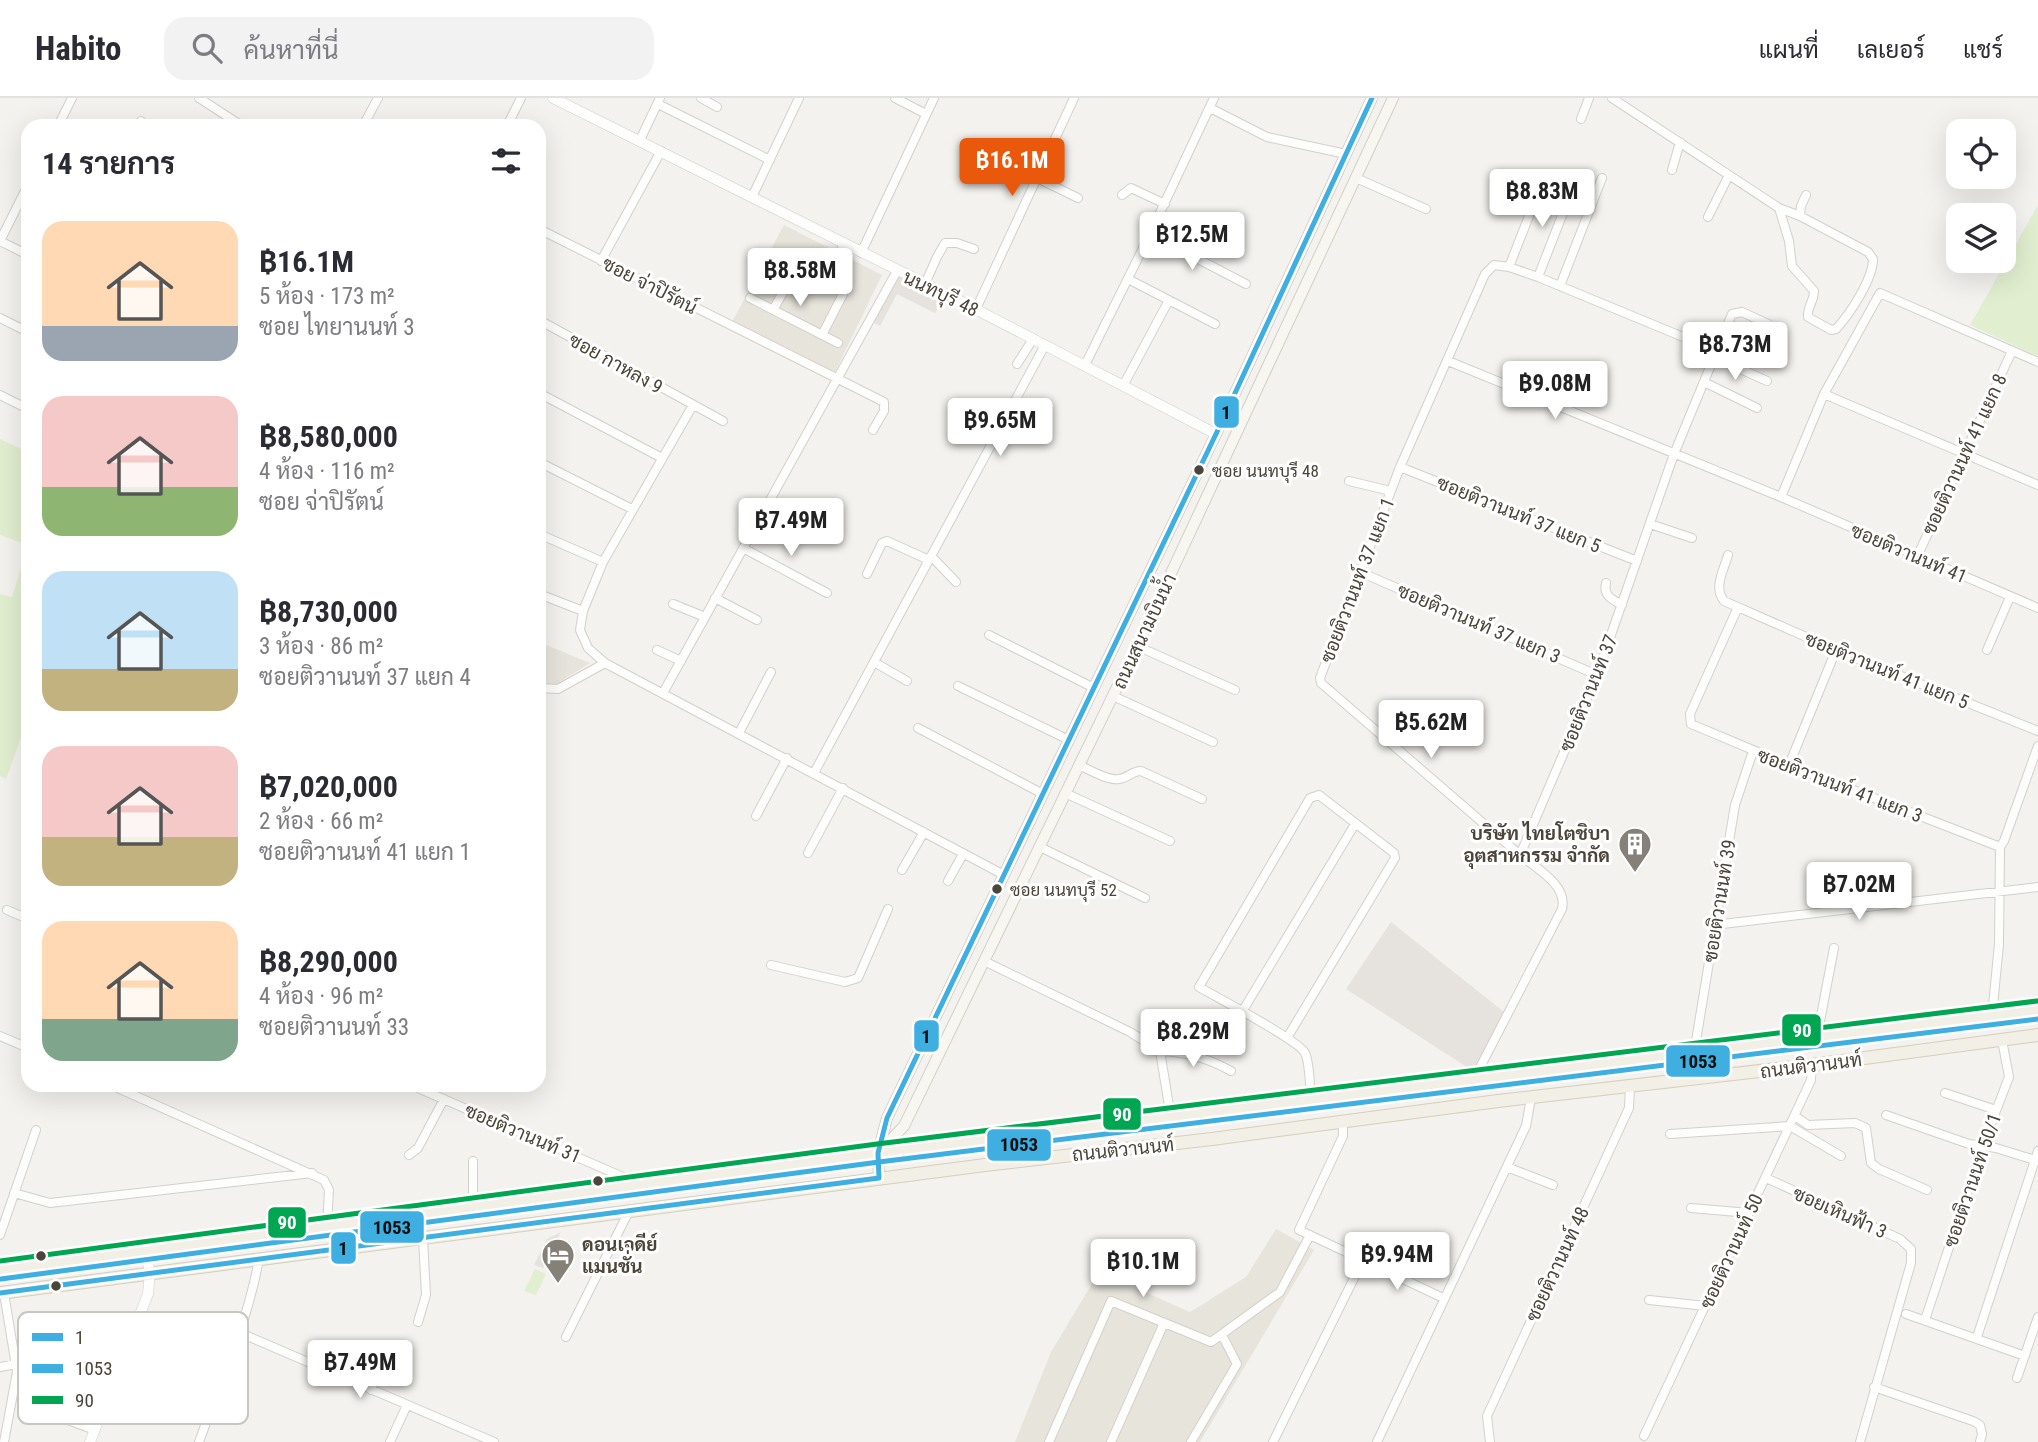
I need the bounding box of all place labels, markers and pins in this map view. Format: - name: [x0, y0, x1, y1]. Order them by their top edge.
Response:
- pin: ฿16.1M: [955, 139, 1069, 198]
- pin: ฿8.83M: [1485, 170, 1599, 229]
- pin: ฿12.5M: [1135, 212, 1249, 272]
- pin: ฿8.58M: [743, 248, 857, 308]
- pin: ฿8.73M: [1678, 322, 1792, 382]
- pin: ฿9.08M: [1498, 362, 1612, 421]
- pin: ฿9.65M: [943, 398, 1057, 458]
- place label: ซอย นนทบุรี 48: [1212, 460, 1319, 483]
- marker: ซอย นนทบุรี 48: [1192, 463, 1206, 477]
- pin: ฿7.49M: [734, 498, 848, 558]
- pin: ฿5.62M: [1374, 700, 1488, 760]
- place label: บริษัท ไทยโตชิบา อุตสาหกรรม จำกัด: [1463, 821, 1610, 870]
- building icon: บริษัท ไทยโตชิบา อุตสาหกรรม จำกัด: [1616, 825, 1654, 874]
- pin: ฿7.02M: [1802, 862, 1916, 922]
- place label: ซอย นนทบุรี 52: [1010, 879, 1117, 902]
- marker: ซอย นนทบุรี 52: [990, 882, 1004, 896]
- pin: ฿8.29M: [1136, 1010, 1250, 1069]
- unlabelled marker: [591, 1174, 605, 1188]
- place label: ดอนเจดีย์ แมนชั่น: [582, 1232, 658, 1278]
- pin: ฿9.94M: [1340, 1232, 1454, 1292]
- hotel icon: ดอนเจดีย์ แมนชั่น: [539, 1236, 577, 1285]
- pin: ฿10.1M: [1086, 1240, 1200, 1299]
- unlabelled marker: [34, 1249, 48, 1263]
- unlabelled marker: [49, 1279, 63, 1293]
- pin: ฿7.49M: [303, 1340, 417, 1400]

